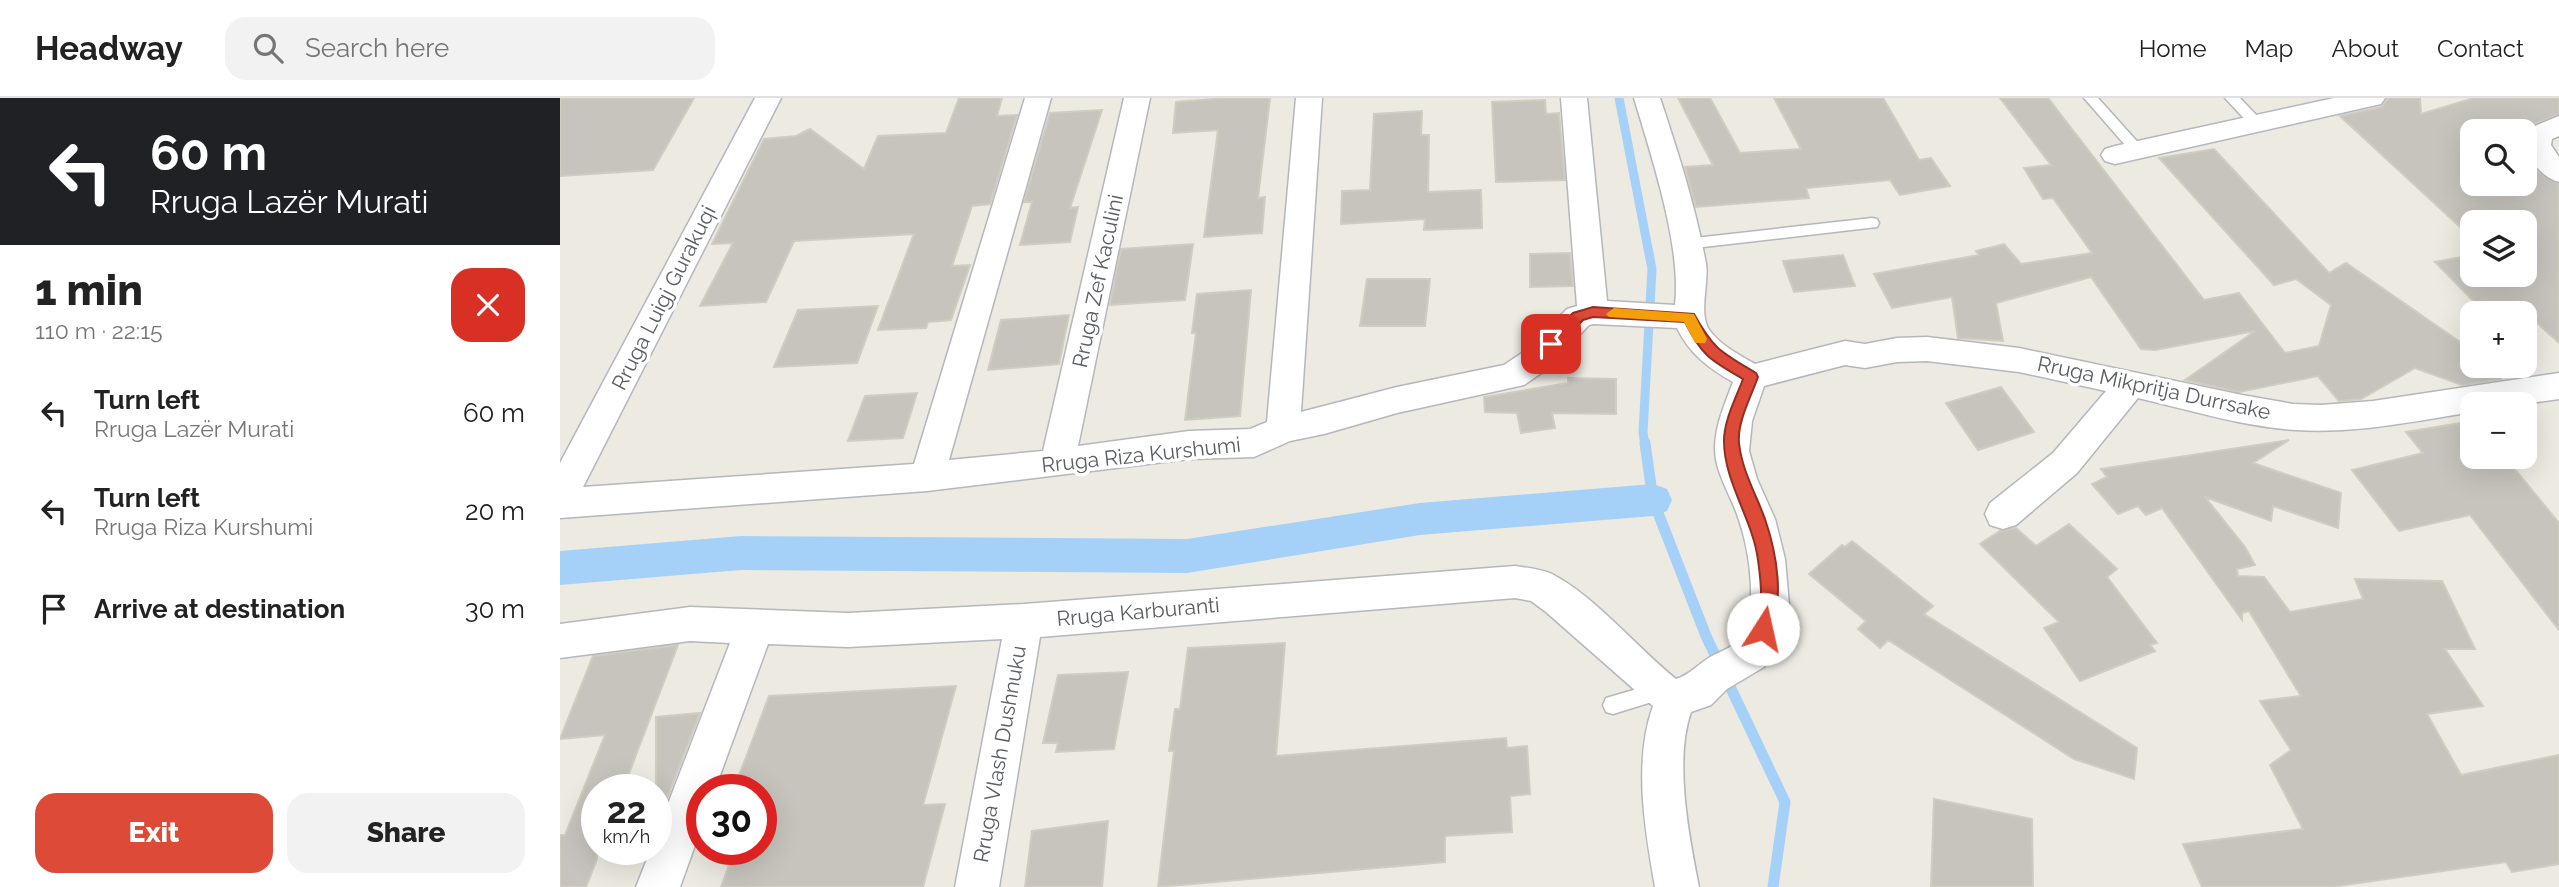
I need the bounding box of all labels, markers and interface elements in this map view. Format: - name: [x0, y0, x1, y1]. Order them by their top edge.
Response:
- search box: [225, 17, 715, 80]
- text: Headway: [35, 29, 183, 68]
- icon: search: [249, 29, 287, 67]
- text: Search here: [305, 33, 449, 63]
- text: Home: [2139, 34, 2207, 63]
- text: Map: [2245, 34, 2293, 63]
- text: About: [2331, 34, 2399, 63]
- text: Contact: [2437, 34, 2524, 63]
- map controls: [2460, 119, 2537, 469]
- button: search: [2460, 119, 2537, 196]
- text: 60 m: [150, 124, 267, 181]
- icon: left: [35, 126, 126, 217]
- text: Rruga Lazër Murati: [150, 183, 429, 220]
- street label: Rruga Zef Kaculini: [1067, 192, 1128, 370]
- street label: Rruga Luigj Gurakuqi: [606, 201, 721, 394]
- button: layers: [2460, 210, 2537, 287]
- text: 1 min: [35, 266, 143, 315]
- button: close: [451, 268, 525, 342]
- button: +: [2460, 301, 2537, 378]
- pin: [1521, 314, 1581, 374]
- text: 110 m · 22:15: [35, 317, 163, 344]
- icon: arrive: [1532, 325, 1570, 363]
- street label: Rruga Mikpritja Durrsake: [2035, 351, 2273, 424]
- text: Turn left: [94, 385, 200, 415]
- button: −: [2460, 392, 2537, 469]
- icon: left: [35, 394, 73, 432]
- text: 60 m: [463, 398, 525, 428]
- text: Rruga Lazër Murati: [94, 415, 294, 442]
- street label: Rruga Riza Kurshumi: [1040, 432, 1242, 477]
- text: Turn left: [94, 483, 200, 513]
- icon: left: [35, 492, 73, 530]
- text: 20 m: [465, 496, 525, 526]
- text: Rruga Riza Kurshumi: [94, 513, 313, 540]
- icon: arrive: [35, 590, 73, 628]
- street label: Rruga Karburanti: [1055, 592, 1220, 631]
- position arrow: [1726, 592, 1800, 666]
- text: Arrive at destination: [94, 594, 345, 624]
- text: 30 m: [465, 594, 525, 624]
- street label: Rruga Vlash Dushnuku: [968, 643, 1031, 864]
- speed limit sign: 30: [686, 774, 777, 865]
- text: 22: [607, 790, 646, 831]
- button: Exit: [35, 793, 273, 873]
- button: Share: [287, 793, 525, 873]
- text: km/h: [603, 826, 650, 847]

